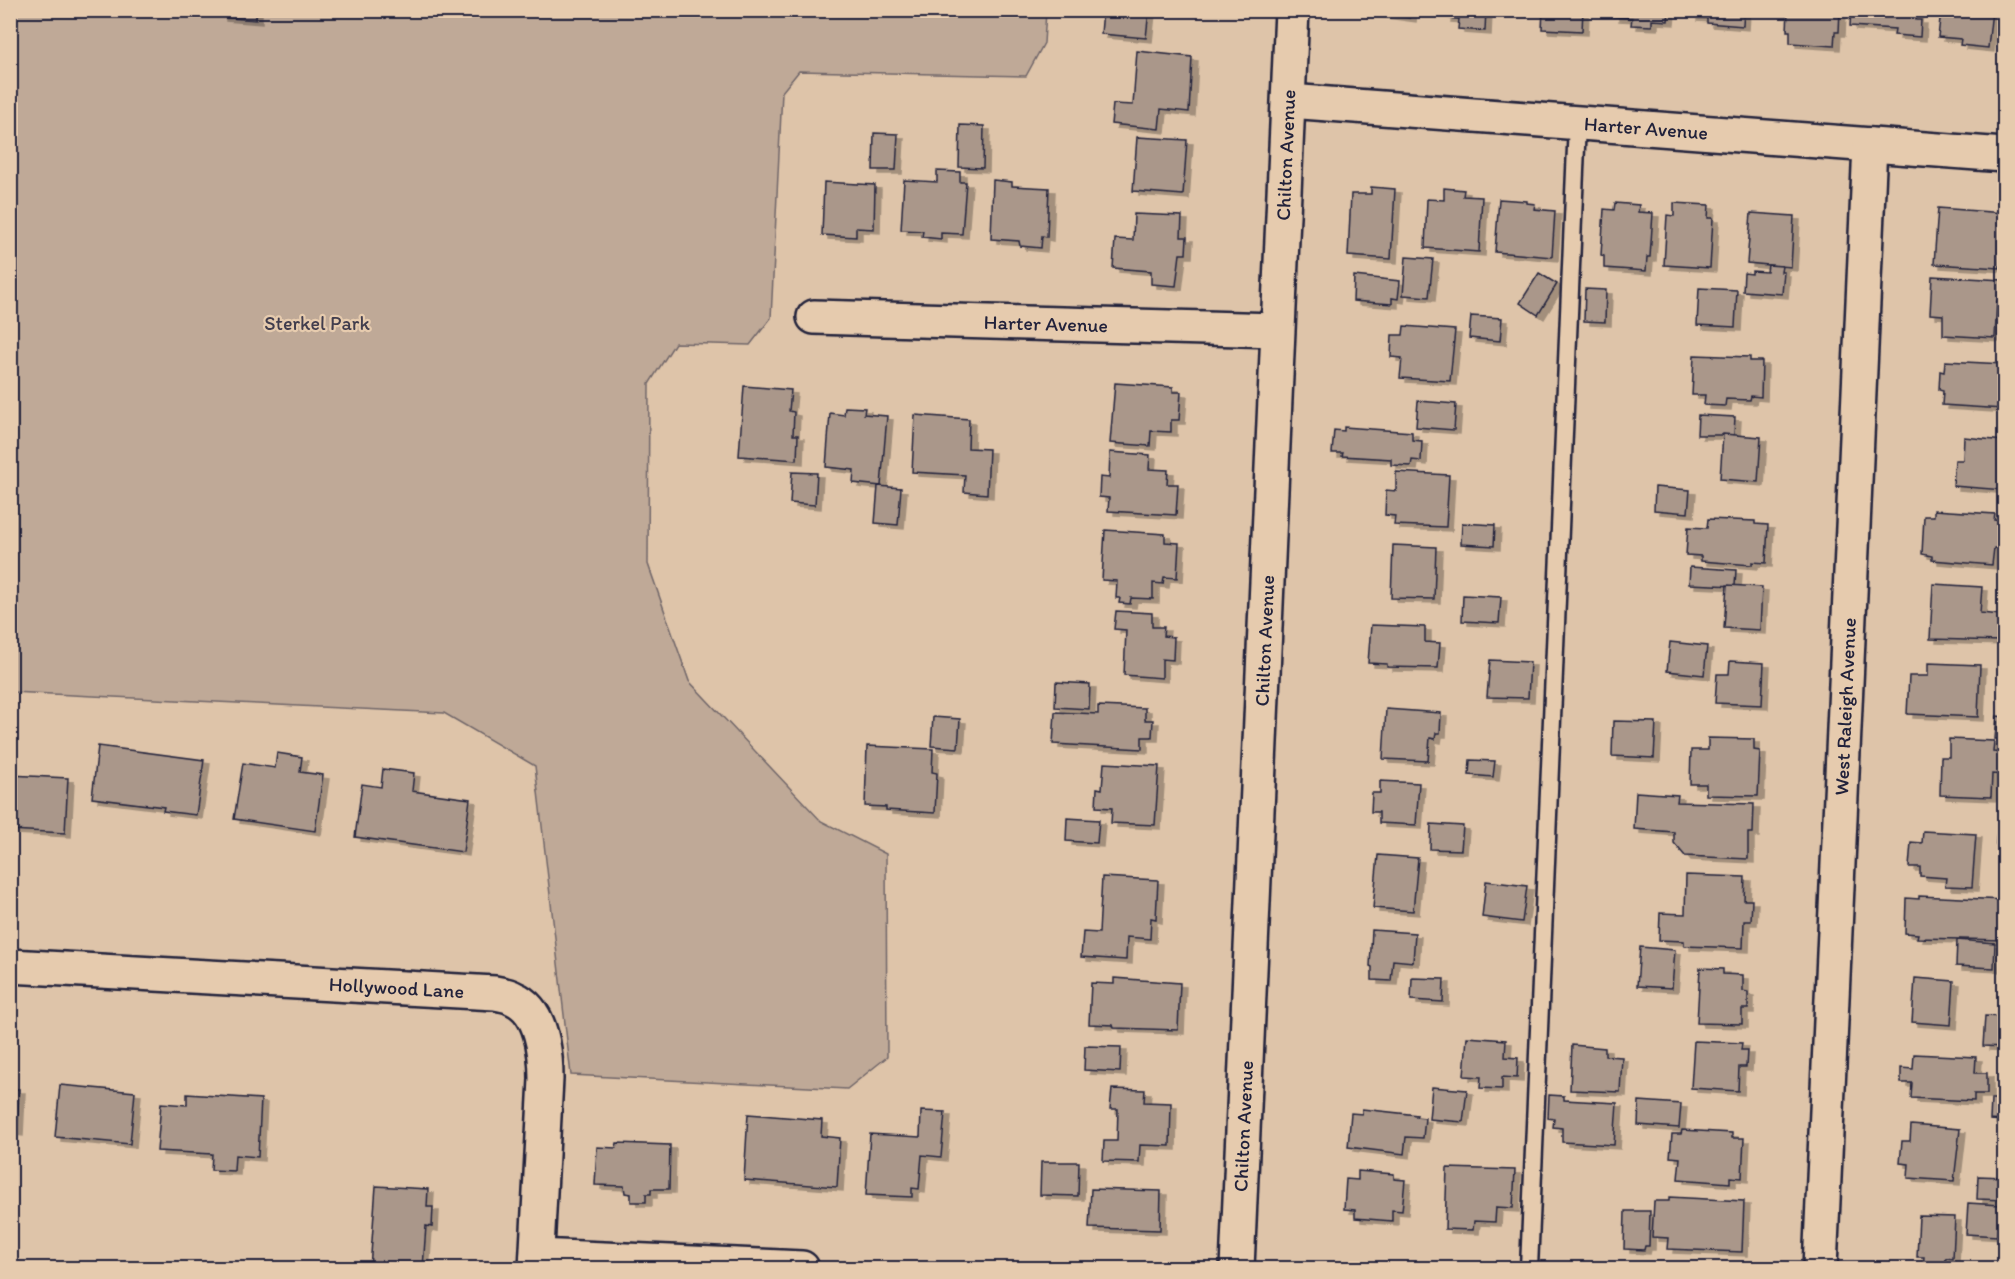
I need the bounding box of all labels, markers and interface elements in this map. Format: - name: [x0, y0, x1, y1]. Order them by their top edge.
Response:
- street label: Chilton Avenue: [1271, 89, 1301, 221]
- street label: Harter Avenue: [1583, 111, 1709, 145]
- street label: Harter Avenue: [983, 310, 1108, 337]
- park label: Sterkel Park: [264, 311, 370, 335]
- street label: Chilton Avenue: [1250, 574, 1279, 707]
- street label: West Raleigh Avenue: [1829, 617, 1861, 796]
- street label: Hollywood Lane: [328, 972, 465, 1003]
- street label: Chilton Avenue: [1228, 1060, 1258, 1192]

